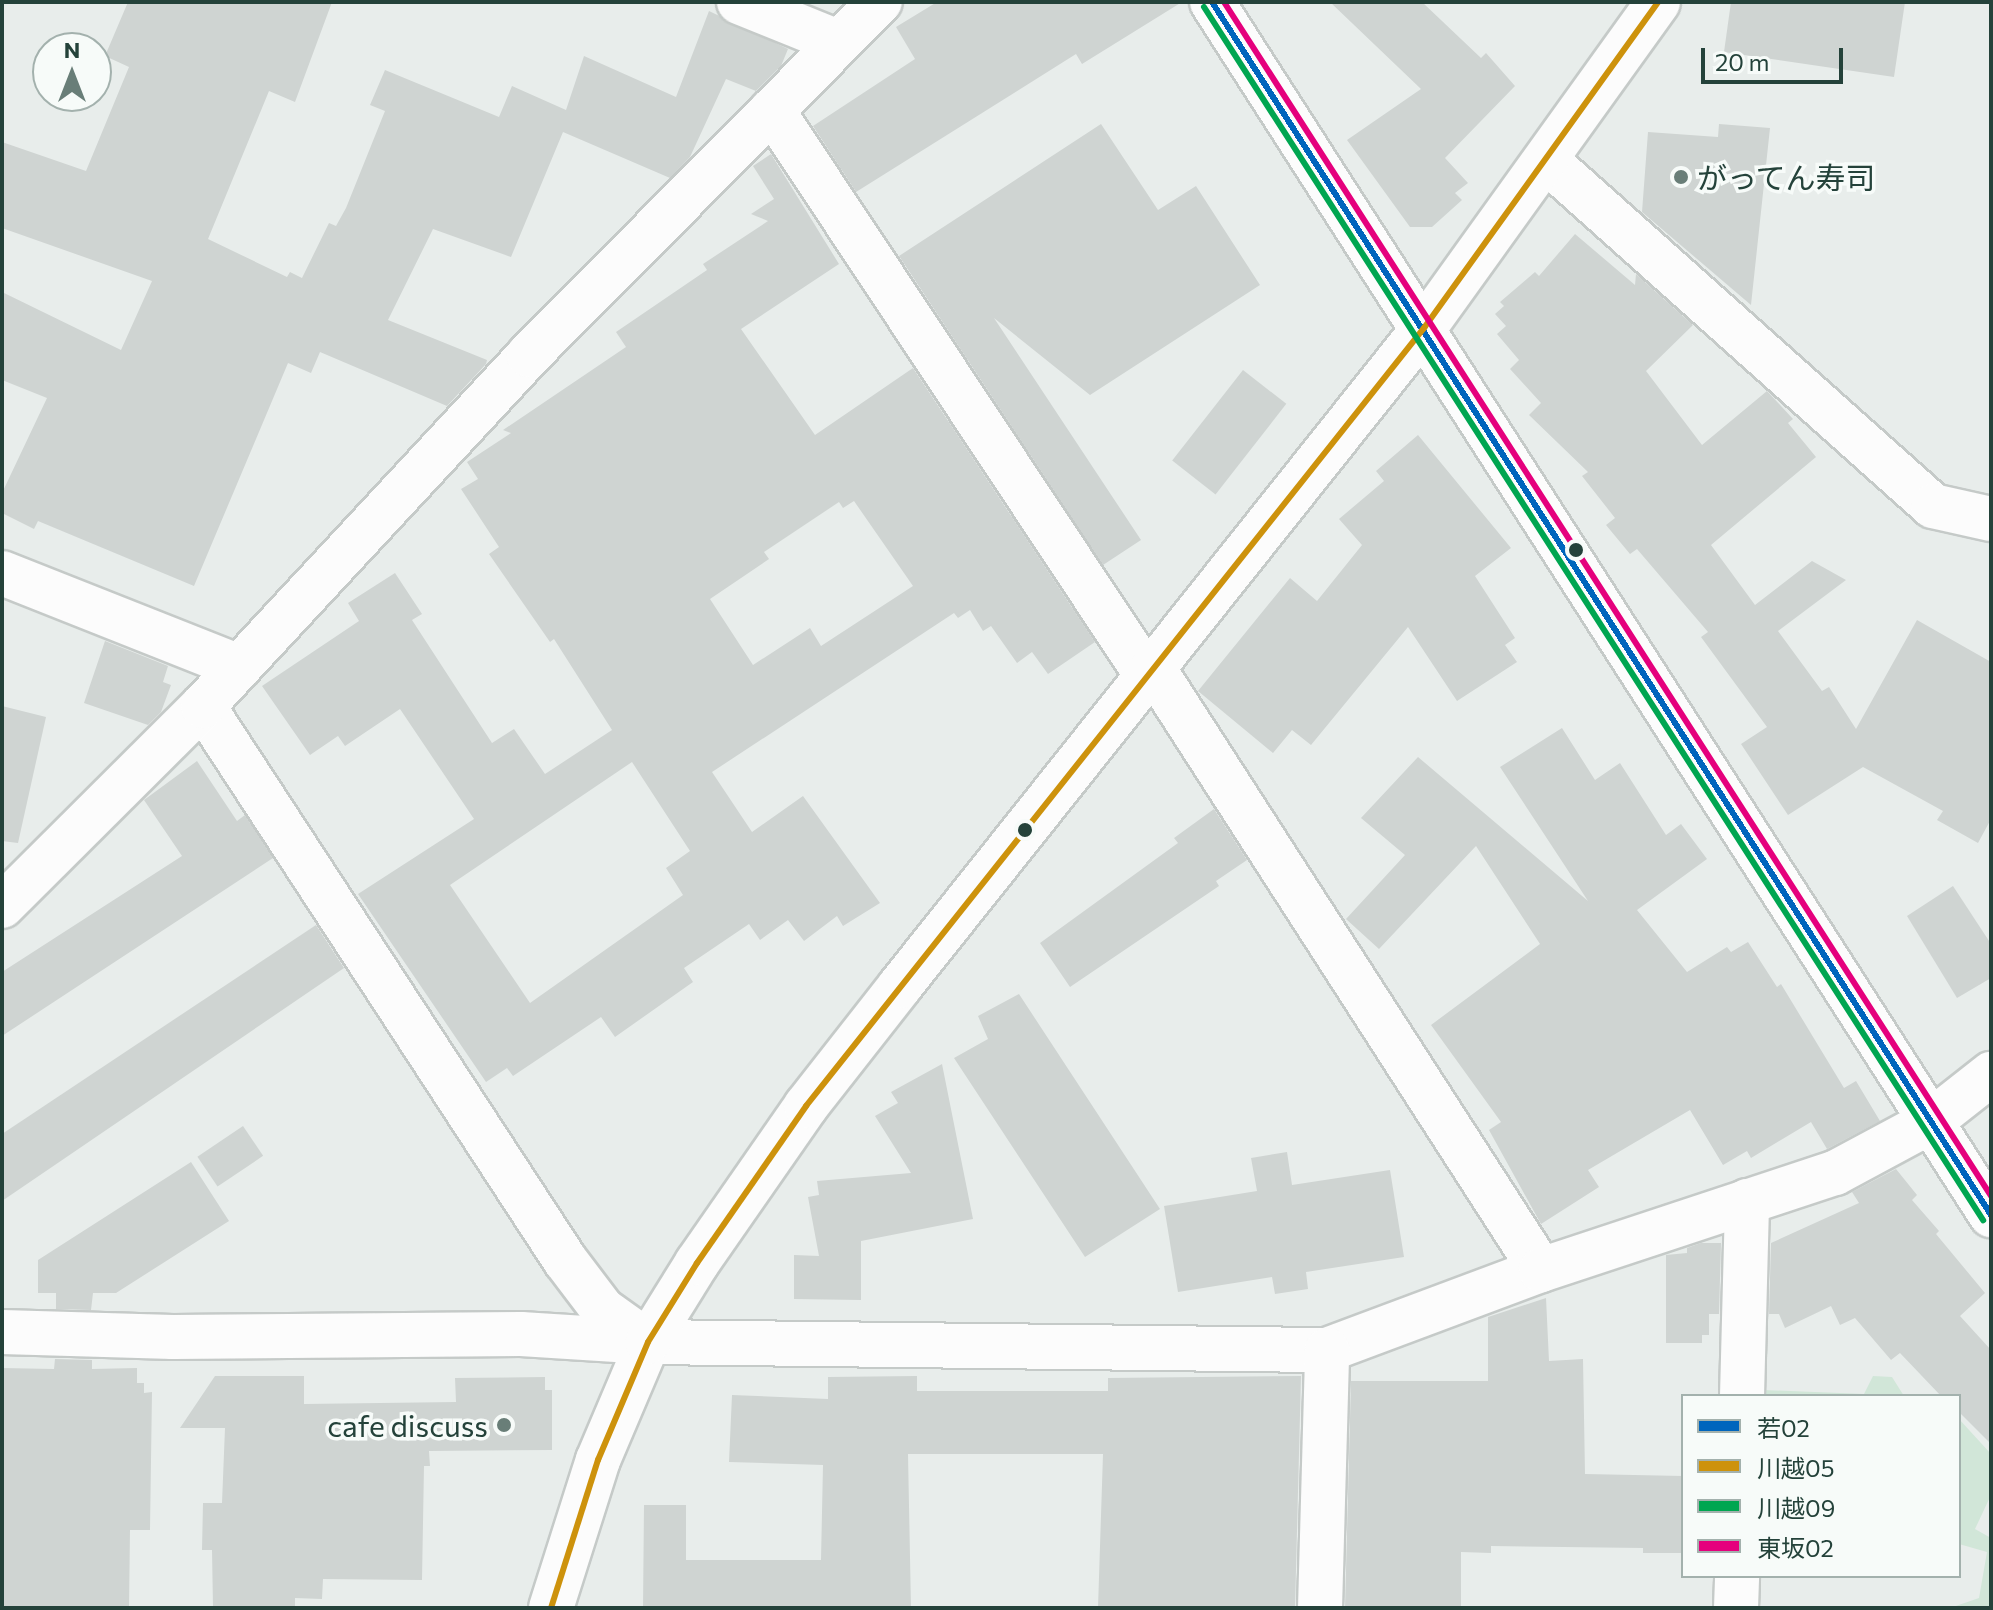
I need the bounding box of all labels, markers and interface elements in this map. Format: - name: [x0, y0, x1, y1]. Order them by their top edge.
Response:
- north arrow: [32, 32, 112, 112]
- scale bar: [1705, 32, 1847, 82]
- text: N: [64, 36, 80, 63]
- text: 20 m: [1715, 47, 1769, 76]
- place label: がってん寿司: [1697, 159, 1877, 195]
- marker: がってん寿司: [1672, 168, 1690, 186]
- unlabelled marker: [1568, 542, 1584, 558]
- unlabelled marker: [1017, 822, 1033, 838]
- legend: [1681, 1394, 1961, 1578]
- place label: cafe discuss: [327, 1407, 488, 1443]
- text: 若02: [1757, 1413, 1810, 1442]
- marker: cafe discuss: [495, 1416, 513, 1434]
- text: 川越05: [1757, 1453, 1834, 1482]
- text: 川越09: [1757, 1493, 1835, 1522]
- text: 東坂02: [1757, 1533, 1834, 1562]

